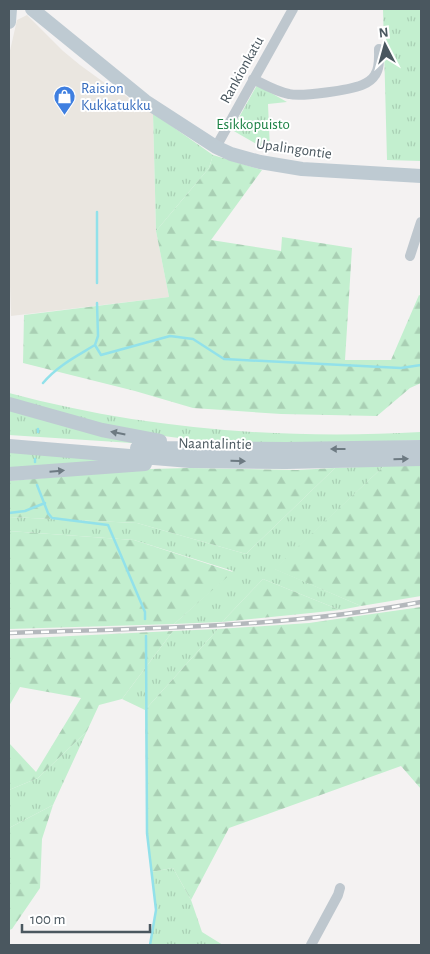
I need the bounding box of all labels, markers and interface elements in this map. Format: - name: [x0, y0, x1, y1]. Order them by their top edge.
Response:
- north arrow: [360, 20, 410, 70]
- text: N: [378, 26, 389, 41]
- street label: Rankionkatu: [218, 34, 267, 106]
- place label: Raision Kukkatukku: [81, 81, 151, 113]
- shop icon: Raision Kukkatukku: [53, 85, 77, 116]
- park label: Esikkopuisto: [216, 117, 290, 132]
- street label: Upalingontie: [255, 136, 333, 162]
- one-way arrow: [110, 429, 126, 437]
- street label: Naantalintie: [178, 436, 252, 452]
- one-way arrow: [329, 445, 345, 453]
- one-way arrow: [393, 455, 409, 463]
- one-way arrow: [231, 457, 247, 465]
- one-way arrow: [50, 466, 66, 474]
- scale bar: [22, 902, 150, 934]
- text: 100 m: [30, 912, 65, 927]

